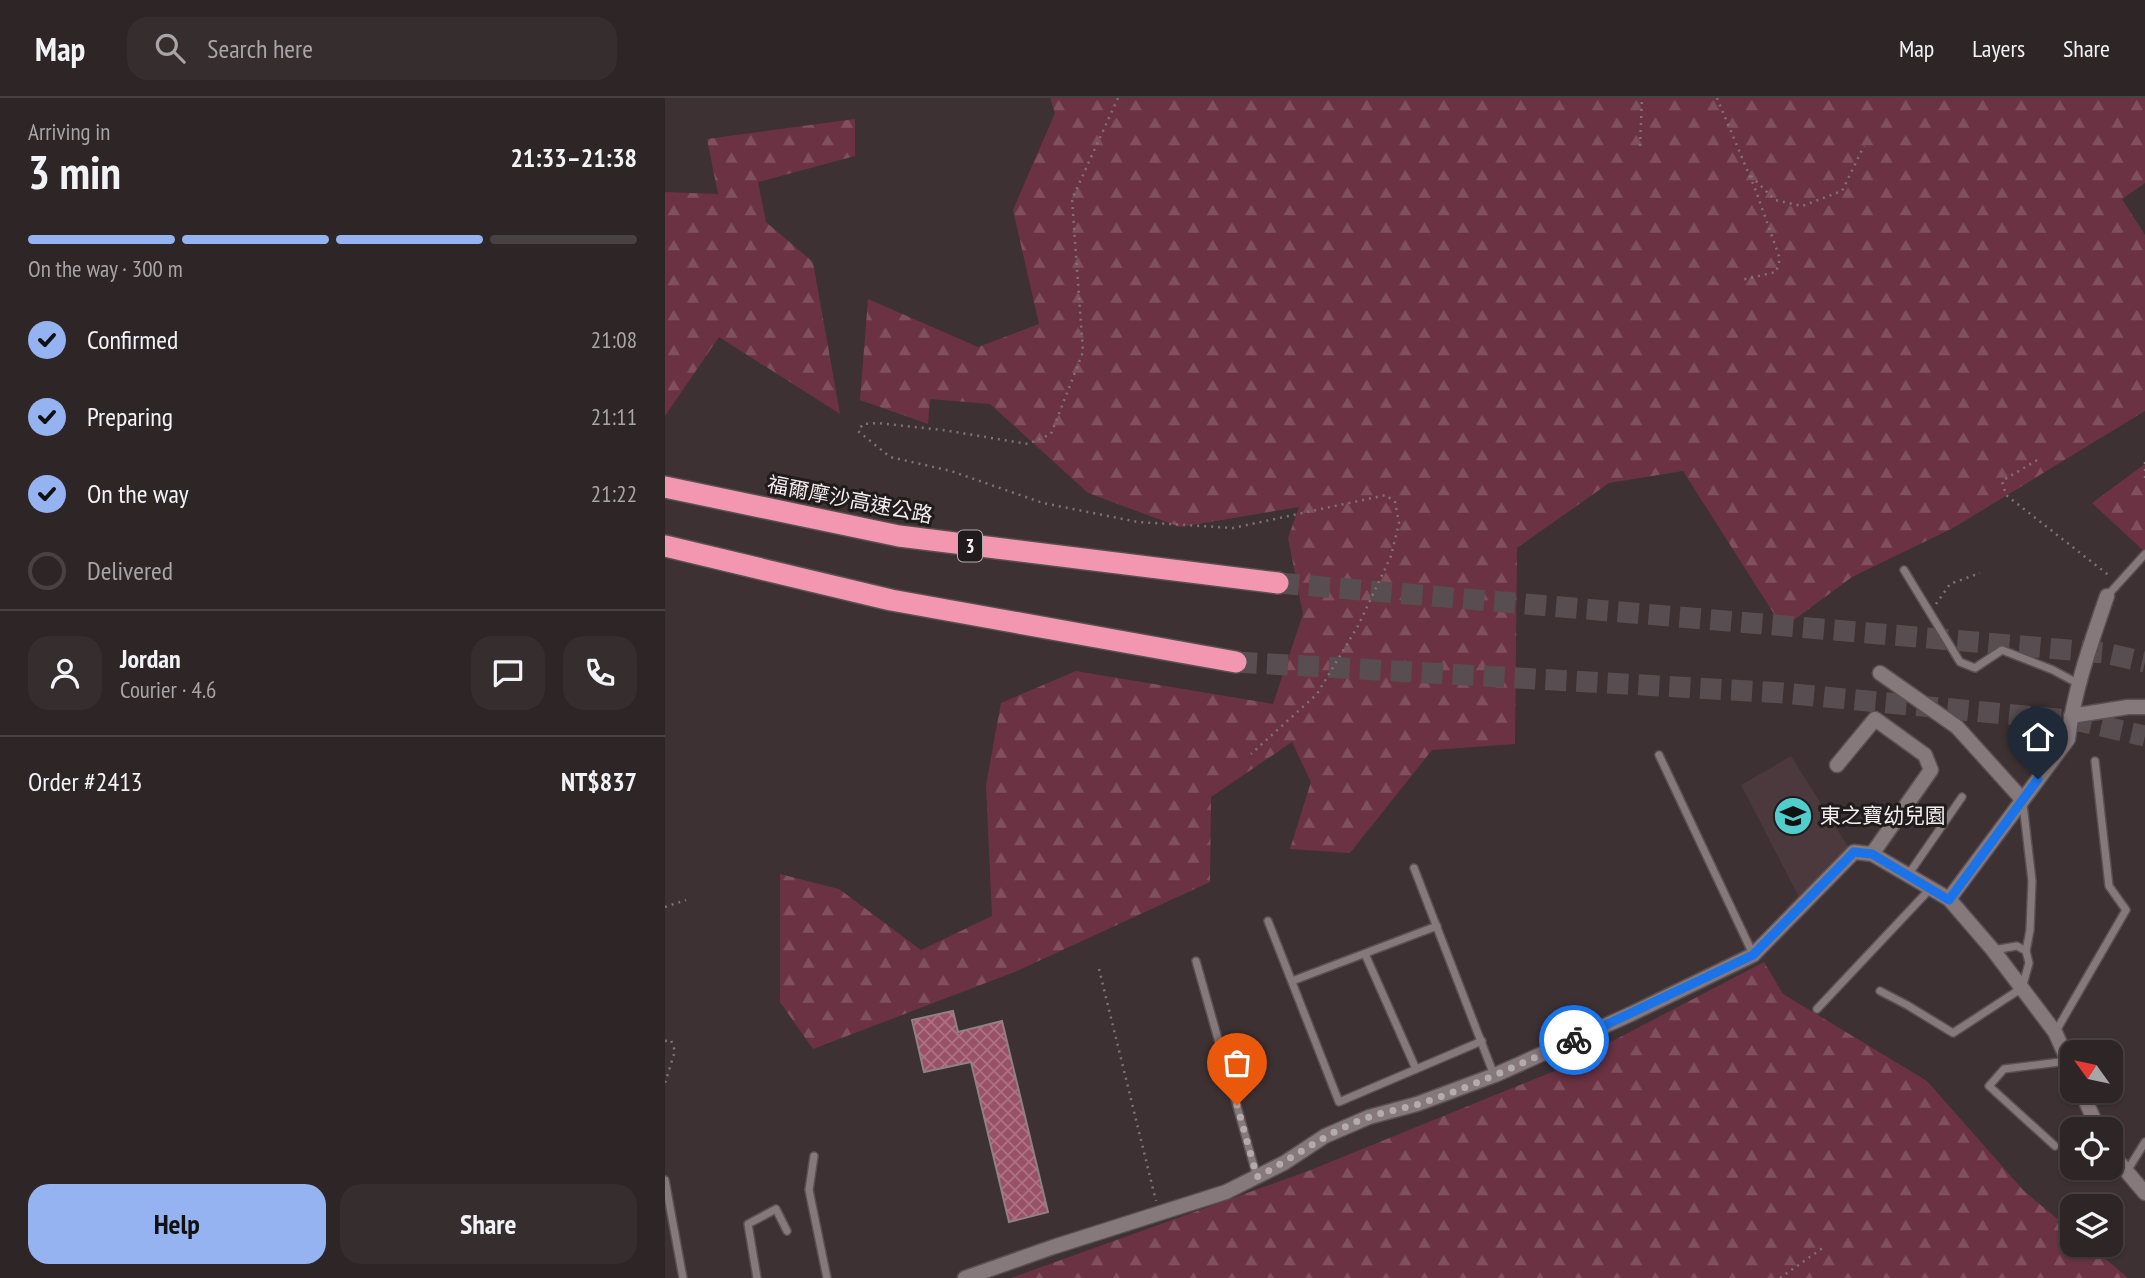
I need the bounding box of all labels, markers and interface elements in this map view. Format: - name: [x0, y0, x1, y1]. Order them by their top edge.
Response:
- search box: [127, 17, 617, 80]
- text: Map: [35, 27, 85, 70]
- icon: search: [151, 29, 189, 67]
- text: Search here: [207, 32, 313, 65]
- text: Map: [1899, 33, 1934, 64]
- text: Layers: [1972, 33, 2025, 64]
- text: Share: [2063, 33, 2110, 64]
- text: Arriving in: [28, 117, 110, 146]
- text: 21:33–21:38: [510, 141, 637, 174]
- text: 3 min: [28, 142, 121, 202]
- text: On the way · 300 m: [28, 254, 183, 283]
- icon: check: [28, 321, 66, 359]
- text: Confirmed: [87, 323, 178, 356]
- text: 21:08: [591, 325, 637, 354]
- icon: check: [28, 398, 66, 436]
- text: Preparing: [87, 400, 173, 433]
- text: 21:11: [591, 402, 637, 431]
- street label: 福爾摩沙高速公路: [765, 470, 935, 529]
- icon: check: [28, 475, 66, 513]
- text: On the way: [87, 477, 189, 510]
- text: 21:22: [591, 479, 637, 508]
- road number: 3: [958, 530, 982, 561]
- text: Delivered: [87, 554, 173, 587]
- button: person: [28, 636, 102, 710]
- button: chat: [471, 636, 545, 710]
- button: phone: [563, 636, 637, 710]
- text: Jordan: [120, 642, 181, 675]
- text: Courier · 4.6: [120, 675, 216, 704]
- pin: [2008, 707, 2068, 779]
- icon: home: [2019, 718, 2057, 756]
- text: Order #2413: [28, 765, 143, 798]
- text: NT$837: [561, 765, 637, 798]
- school or university icon: 東之寶幼兒園: [1772, 795, 1814, 837]
- place label: 東之寶幼兒園: [1820, 802, 1946, 829]
- courier: [1539, 1005, 1609, 1075]
- icon: bike: [1555, 1021, 1593, 1059]
- pin: [1207, 1033, 1267, 1105]
- north arrow: [2060, 1040, 2123, 1102]
- map controls: [2060, 1040, 2123, 1257]
- icon: bag: [1218, 1044, 1256, 1082]
- button: locate: [2060, 1117, 2123, 1180]
- button: Help: [28, 1184, 326, 1264]
- button: Share: [340, 1184, 637, 1264]
- button: layers: [2060, 1194, 2123, 1257]

